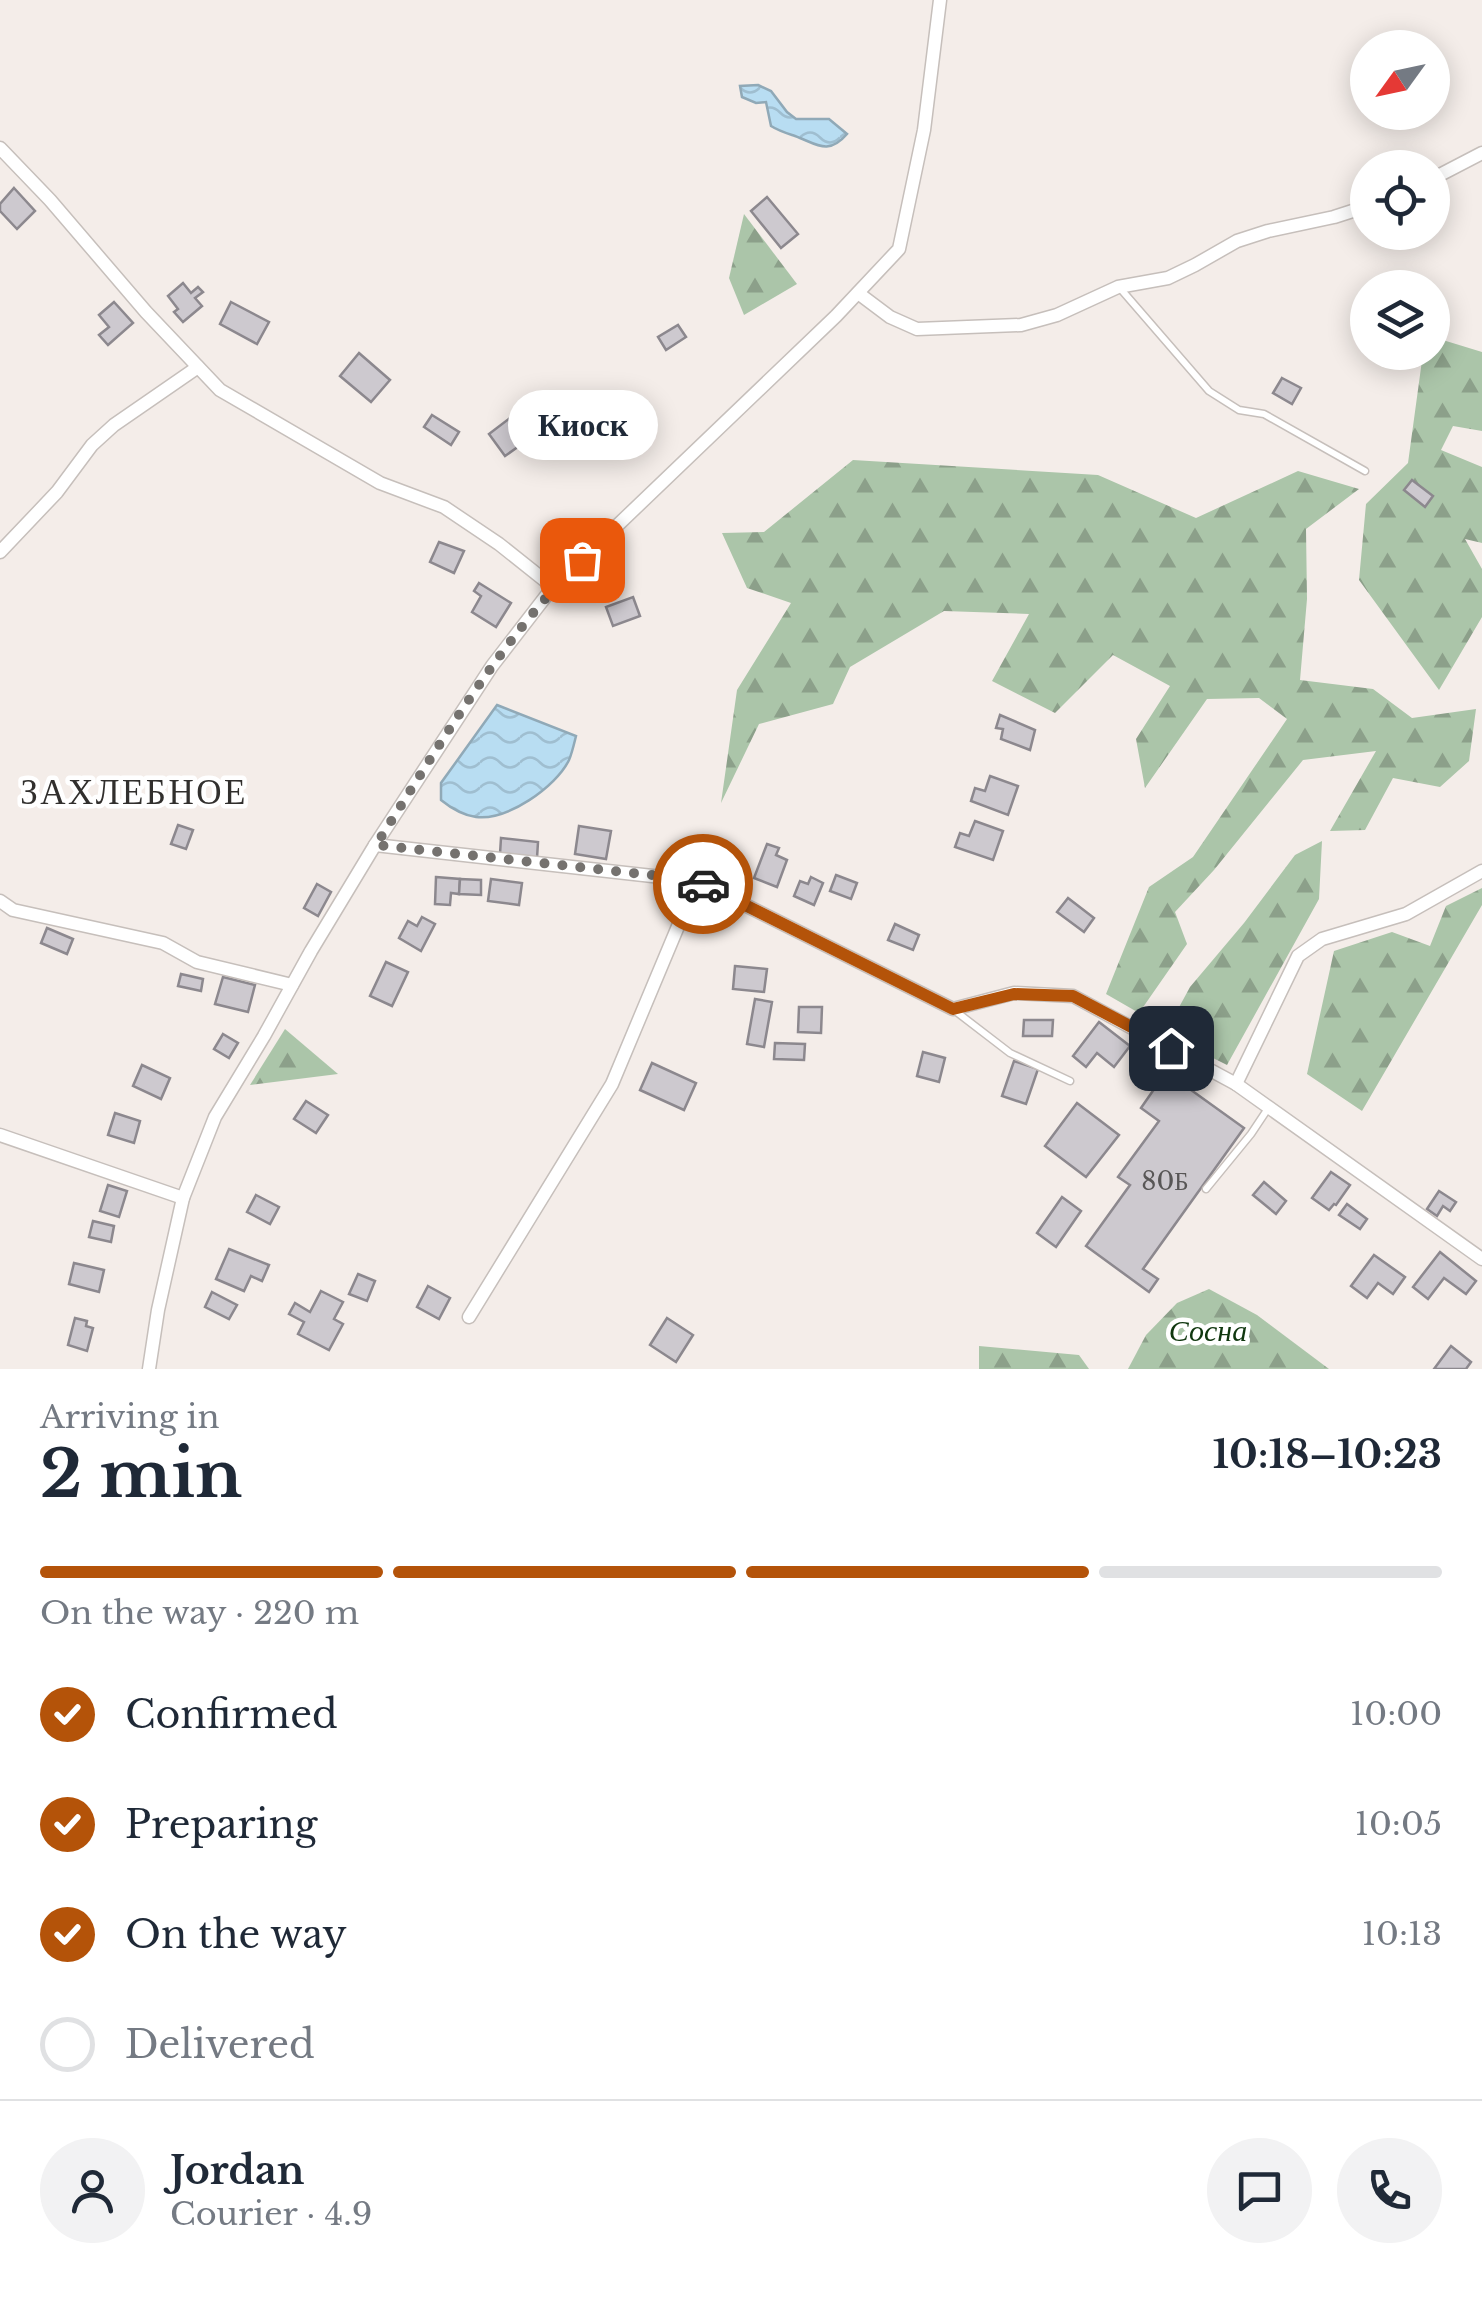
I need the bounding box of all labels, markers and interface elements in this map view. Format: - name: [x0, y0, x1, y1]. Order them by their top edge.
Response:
- north arrow: [1350, 30, 1450, 130]
- map controls: [1350, 30, 1450, 370]
- button: locate: [1350, 150, 1450, 250]
- button: layers: [1350, 270, 1450, 370]
- callout: Киоск: [507, 390, 657, 460]
- text: Киоск: [538, 405, 628, 445]
- pin: [540, 518, 625, 603]
- icon: bag: [555, 533, 610, 588]
- district label: ЗАХЛЕБНОЕ: [20, 770, 248, 813]
- courier: [653, 834, 753, 934]
- icon: car: [676, 857, 731, 912]
- pin: [1129, 1006, 1214, 1091]
- icon: home: [1144, 1021, 1199, 1076]
- house number: 80Б: [1141, 1166, 1189, 1197]
- park label: Сосна: [1169, 1312, 1247, 1349]
- text: Arriving in: [40, 1397, 219, 1437]
- text: 10:18–10:23: [1213, 1431, 1442, 1478]
- text: 2 min: [40, 1434, 242, 1515]
- text: On the way · 220 m: [40, 1593, 359, 1633]
- icon: check: [40, 1687, 95, 1742]
- text: Confirmed: [125, 1691, 338, 1738]
- text: 10:00: [1350, 1694, 1442, 1734]
- icon: check: [40, 1797, 95, 1852]
- text: Preparing: [125, 1801, 317, 1848]
- text: 10:05: [1355, 1804, 1442, 1844]
- icon: check: [40, 1907, 95, 1962]
- text: On the way: [125, 1911, 347, 1958]
- text: 10:13: [1362, 1914, 1442, 1954]
- text: Delivered: [125, 2021, 315, 2068]
- button: person: [40, 2138, 145, 2243]
- button: chat: [1207, 2138, 1312, 2243]
- button: phone: [1337, 2138, 1442, 2243]
- text: Jordan: [170, 2147, 304, 2194]
- text: Courier · 4.9: [170, 2194, 372, 2234]

